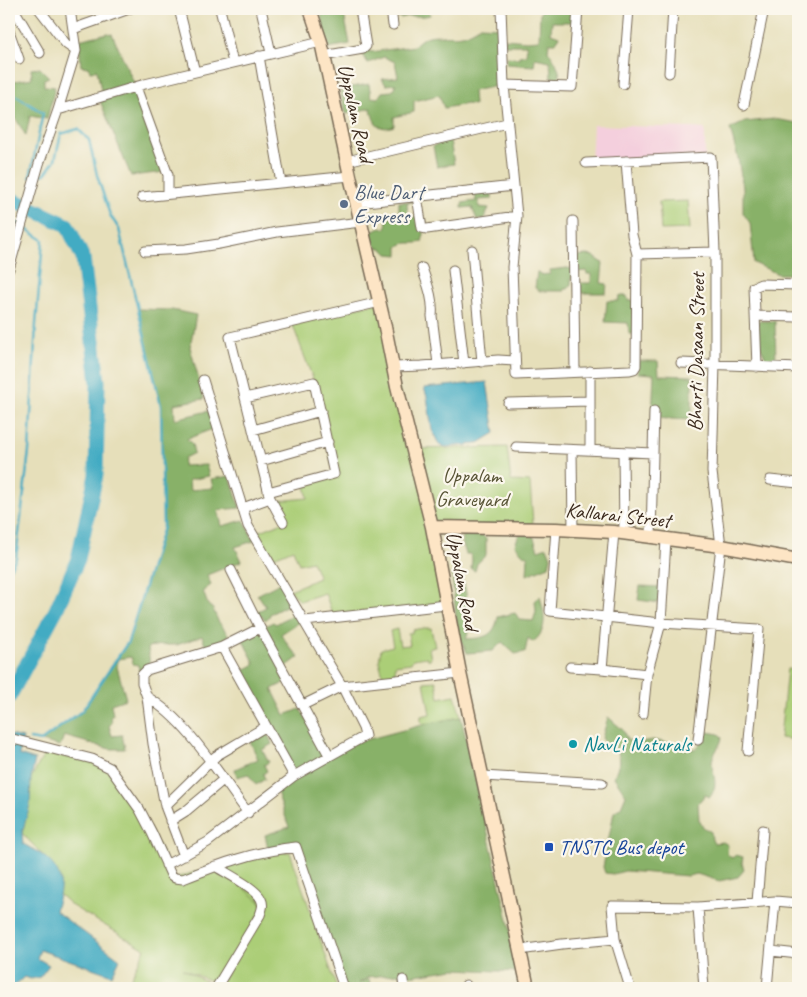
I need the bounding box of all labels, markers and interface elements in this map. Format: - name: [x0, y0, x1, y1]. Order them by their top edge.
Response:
- street label: Uppalam Road: [332, 61, 381, 168]
- place label: Blue Dart Express: [354, 179, 427, 229]
- marker: Blue Dart Express: [338, 198, 350, 210]
- street label: Bharti Dasaan Street: [682, 270, 710, 432]
- park label: Uppalam Graveyard: [436, 462, 512, 512]
- street label: Kallarai Street: [564, 497, 675, 534]
- street label: Uppalam Road: [441, 529, 486, 636]
- place label: NavLi Naturals: [583, 731, 693, 757]
- marker: NavLi Naturals: [567, 738, 579, 750]
- place label: TNSTC Bus depot: [559, 834, 686, 860]
- marker: TNSTC Bus depot: [543, 841, 555, 853]

